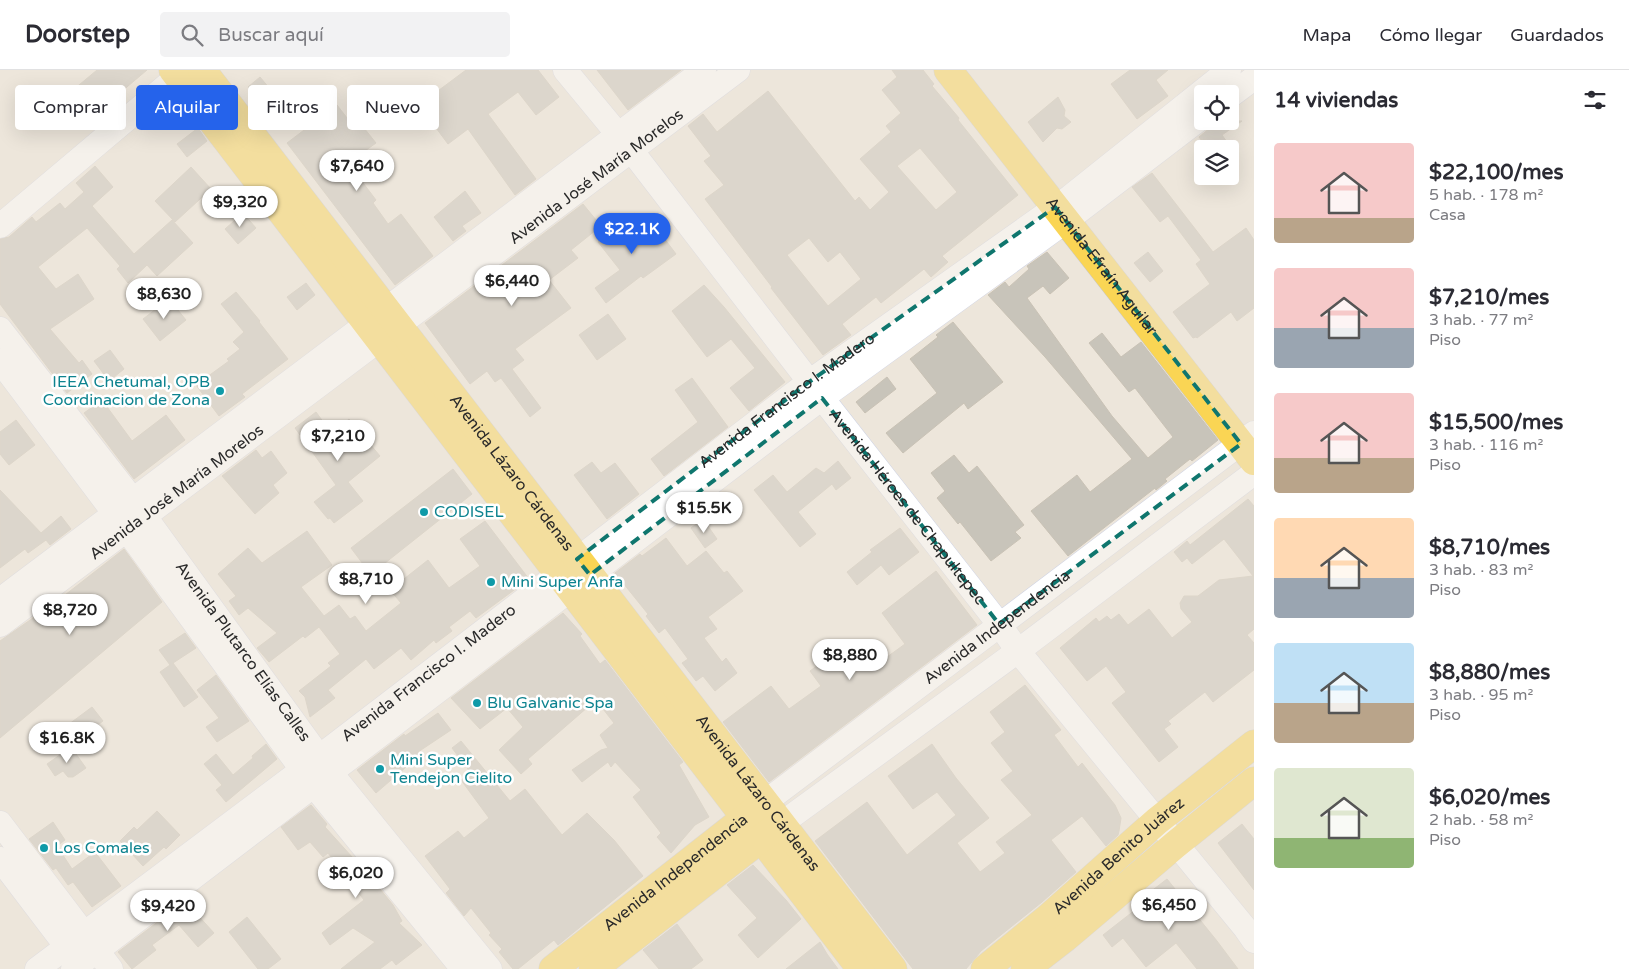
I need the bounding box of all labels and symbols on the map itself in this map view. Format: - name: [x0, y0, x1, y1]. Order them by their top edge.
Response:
- street label: Avenida José María Morelos: [505, 105, 687, 249]
- pin: $7,640: [316, 150, 398, 192]
- pin: $9,320: [199, 186, 281, 228]
- street label: Avenida Efraín Aguilar: [1041, 193, 1162, 340]
- pin: $22.1K: [591, 212, 673, 255]
- pin: $6,440: [471, 264, 553, 307]
- pin: $8,630: [123, 278, 205, 320]
- street label: Avenida Francisco I. Madero: [695, 328, 879, 473]
- place label: IEEA Chetumal, OPB Coordinacion de Zona: [43, 372, 210, 410]
- marker: IEEA Chetumal, OPB Coordinacion de Zona: [214, 385, 226, 397]
- street label: Avenida Lázaro Cárdenas: [445, 390, 578, 555]
- street label: Avenida Héroes de Chapultepec: [824, 405, 990, 609]
- street label: Avenida José María Morelos: [85, 420, 268, 564]
- pin: $7,210: [297, 420, 379, 462]
- pin: $15.5K: [663, 492, 745, 534]
- place label: CODISEL: [434, 502, 504, 522]
- marker: CODISEL: [418, 506, 430, 518]
- street label: Avenida Plutarco Elías Calles: [171, 558, 315, 746]
- pin: $8,710: [325, 562, 407, 605]
- street label: Avenida Independencia: [920, 565, 1074, 689]
- place label: Mini Super Anfa: [501, 572, 623, 592]
- marker: Mini Super Anfa: [485, 576, 497, 588]
- pin: $8,720: [29, 594, 111, 636]
- street label: Avenida Francisco I. Madero: [337, 600, 520, 746]
- pin: $8,880: [809, 638, 891, 681]
- place label: Blu Galvanic Spa: [487, 693, 614, 713]
- marker: Blu Galvanic Spa: [471, 697, 483, 709]
- street label: Avenida Lázaro Cárdenas: [691, 711, 824, 875]
- pin: $16.8K: [26, 722, 108, 764]
- place label: Mini Super Tendejon Cielito: [390, 750, 512, 788]
- marker: Mini Super Tendejon Cielito: [374, 763, 386, 775]
- street label: Avenida Benito Juárez: [1048, 793, 1189, 919]
- street label: Avenida Independencia: [599, 810, 752, 936]
- place label: Los Comales: [54, 838, 150, 858]
- marker: Los Comales: [38, 842, 50, 854]
- pin: $6,020: [315, 856, 397, 899]
- pin: $6,450: [1128, 888, 1210, 931]
- pin: $9,420: [127, 890, 209, 932]

